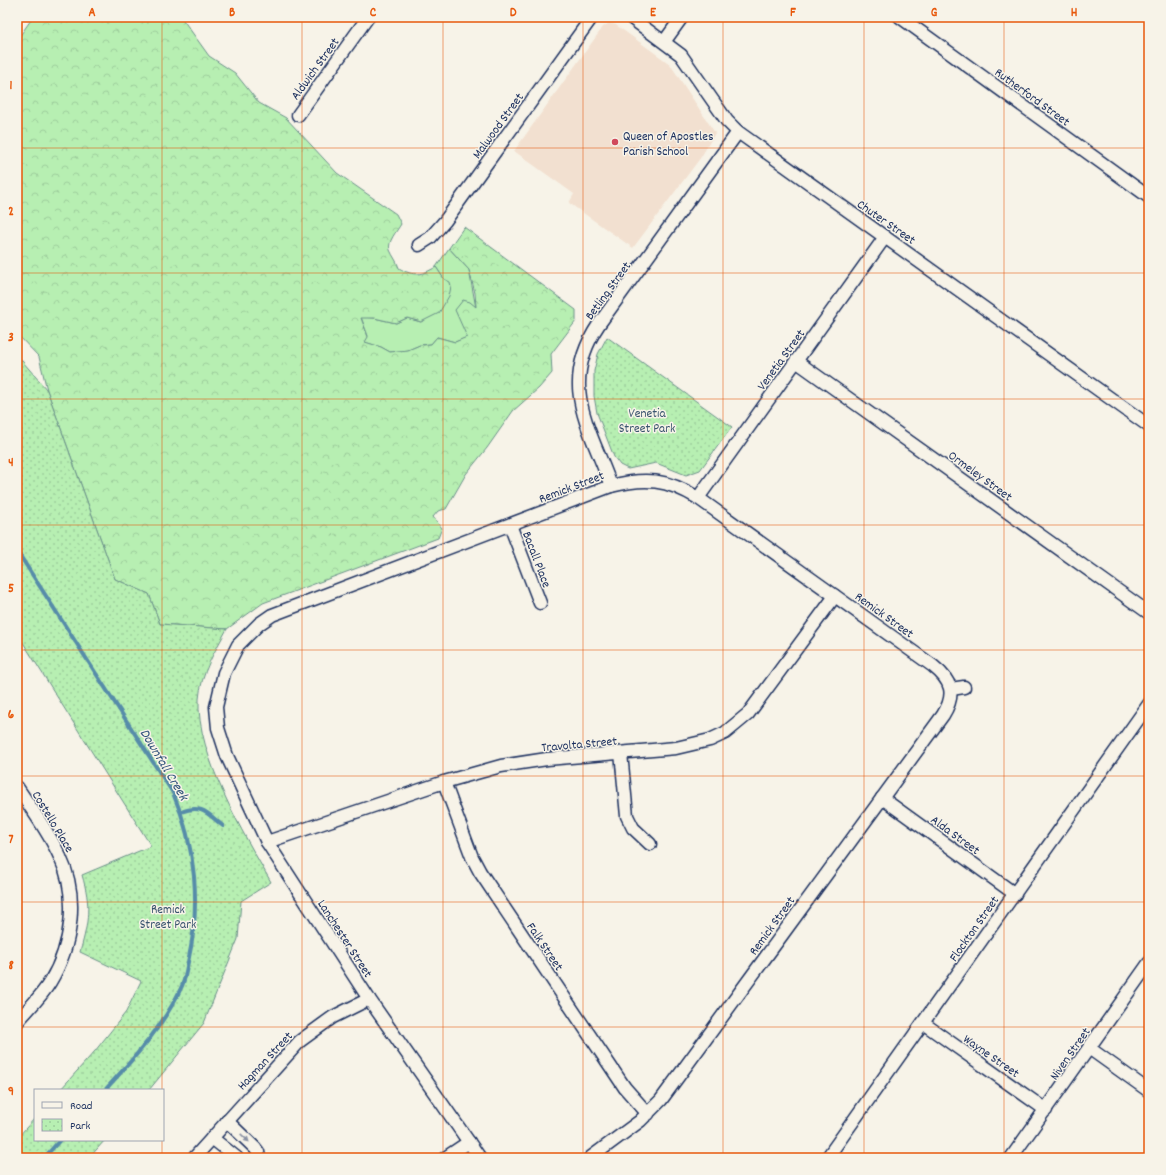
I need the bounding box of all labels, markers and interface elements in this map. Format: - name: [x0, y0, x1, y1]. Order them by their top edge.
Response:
- text: A: [88, 4, 96, 23]
- text: B: [229, 4, 235, 23]
- text: C: [370, 4, 377, 23]
- text: D: [510, 4, 517, 23]
- text: E: [650, 4, 657, 23]
- text: F: [790, 4, 796, 23]
- text: G: [931, 4, 938, 23]
- text: H: [1071, 4, 1078, 23]
- street label: Aldwich Street: [287, 34, 345, 105]
- street label: Rutherford Street: [990, 64, 1073, 132]
- text: 1: [10, 77, 13, 96]
- street label: Malwood Street: [469, 89, 530, 163]
- place label: Queen of Apostles Parish School: [623, 128, 713, 162]
- marker: Queen of Apostles Parish School: [610, 137, 620, 147]
- street label: Chuter Street: [852, 196, 919, 250]
- text: 2: [8, 203, 14, 222]
- street label: Betling Street: [581, 258, 637, 325]
- street label: Venetia Street: [753, 326, 811, 395]
- text: 3: [8, 329, 14, 348]
- park label: Venetia Street Park: [619, 405, 675, 439]
- street label: Ormeley Street: [943, 447, 1016, 507]
- text: 4: [8, 454, 14, 473]
- street label: Remick Street: [537, 467, 607, 509]
- street label: Bacall Place: [516, 529, 555, 591]
- text: 5: [8, 580, 14, 599]
- street label: Remick Street: [850, 588, 917, 644]
- text: 6: [8, 706, 15, 725]
- water label: Downfall Creek: [134, 725, 193, 806]
- street label: Travolta Street: [541, 733, 618, 758]
- street label: Costello Place: [26, 788, 78, 857]
- street label: Alda Street: [926, 812, 983, 861]
- text: 7: [9, 831, 14, 850]
- street label: Remick Street: [745, 893, 801, 960]
- street label: Flockton Street: [945, 893, 1005, 966]
- street label: Lanchester Street: [312, 897, 376, 982]
- park label: Remick Street Park: [140, 901, 196, 935]
- street label: Falk Street: [521, 919, 567, 976]
- text: 8: [8, 957, 14, 976]
- street label: Niven Street: [1046, 1024, 1096, 1085]
- street label: Hagman Street: [234, 1028, 298, 1095]
- street label: Wayne Street: [958, 1031, 1023, 1084]
- text: 9: [8, 1083, 14, 1102]
- legend: [34, 1089, 164, 1141]
- text: Road: [70, 1098, 92, 1115]
- text: Park: [70, 1118, 91, 1135]
- one-way arrow: [240, 1133, 250, 1143]

